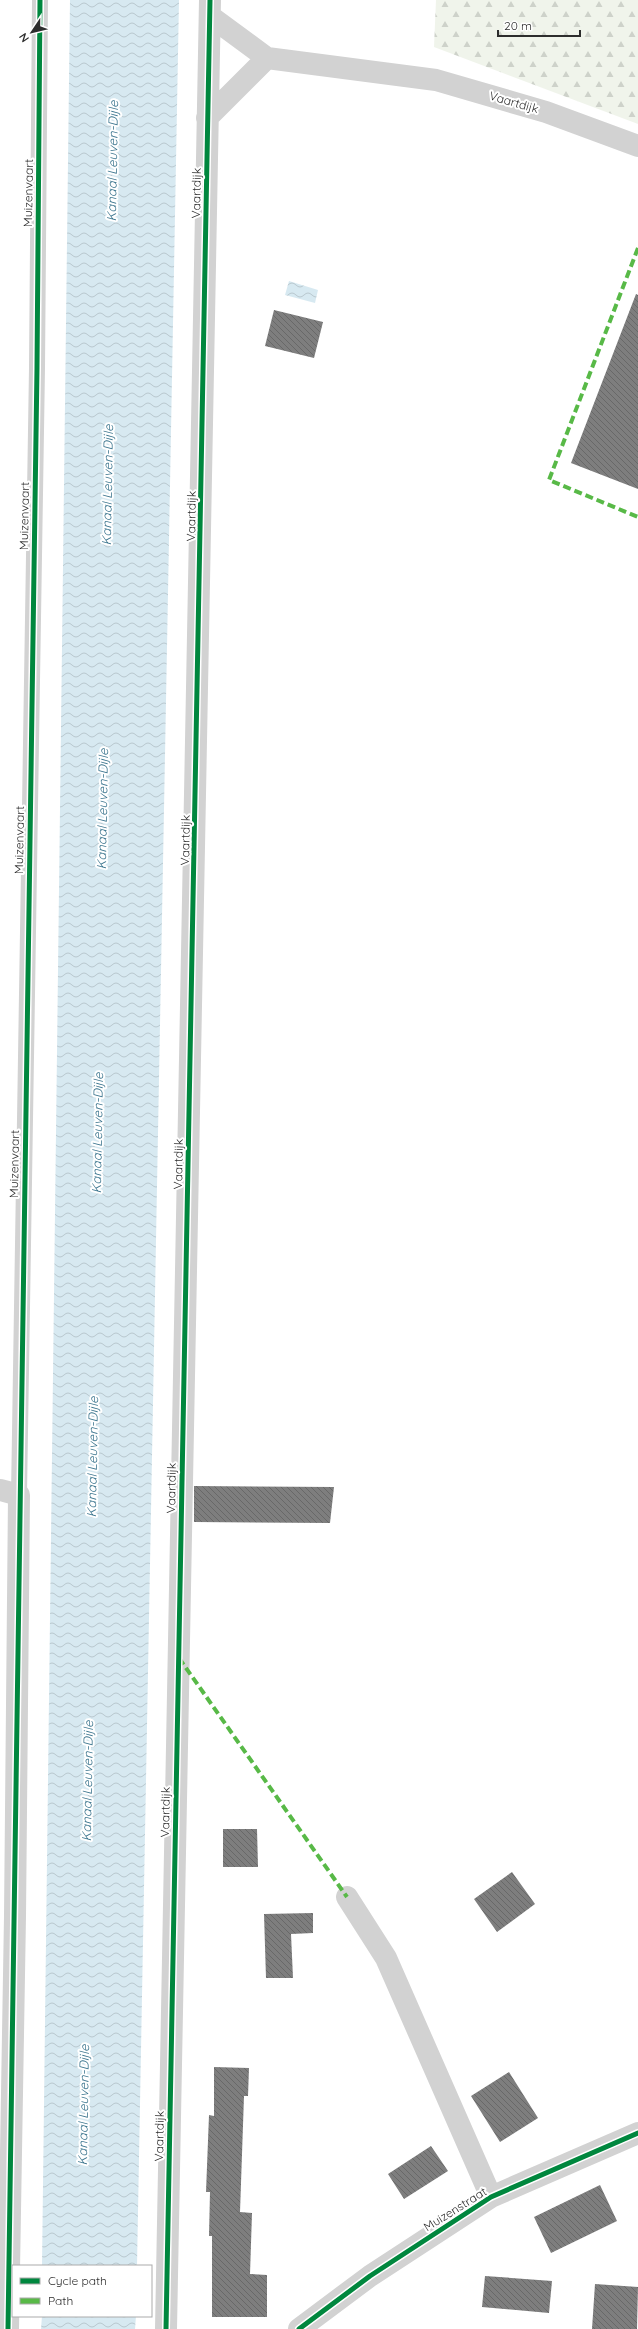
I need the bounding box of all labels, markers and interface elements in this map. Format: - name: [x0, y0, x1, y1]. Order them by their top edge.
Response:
- north arrow: [12, 12, 52, 52]
- scale bar: [498, 12, 580, 38]
- text: 20 m: [504, 18, 532, 33]
- text: N: [16, 30, 32, 45]
- street label: Vaartdijk: [488, 88, 540, 116]
- water label: Kanaal Leuven-Dijle: [103, 100, 121, 222]
- street label: Muizenvaart: [20, 159, 36, 227]
- street label: Vaartdijk: [188, 168, 204, 218]
- water label: Kanaal Leuven-Dijle: [98, 424, 116, 546]
- street label: Muizenvaart: [16, 482, 32, 550]
- street label: Vaartdijk: [183, 491, 199, 541]
- water label: Kanaal Leuven-Dijle: [93, 748, 111, 870]
- street label: Muizenvaart: [11, 806, 27, 874]
- street label: Vaartdijk: [177, 815, 193, 865]
- water label: Kanaal Leuven-Dijle: [88, 1072, 106, 1194]
- street label: Muizenvaart: [6, 1130, 22, 1198]
- street label: Vaartdijk: [170, 1139, 186, 1189]
- water label: Kanaal Leuven-Dijle: [83, 1396, 101, 1518]
- street label: Vaartdijk: [163, 1463, 179, 1513]
- water label: Kanaal Leuven-Dijle: [78, 1720, 96, 1842]
- street label: Vaartdijk: [157, 1787, 173, 1837]
- water label: Kanaal Leuven-Dijle: [74, 2044, 92, 2166]
- street label: Vaartdijk: [151, 2111, 167, 2161]
- street label: Muizenstraat: [421, 2184, 489, 2234]
- legend: [12, 2265, 152, 2317]
- text: Cycle path: [48, 2273, 107, 2288]
- text: Path: [48, 2293, 73, 2308]

